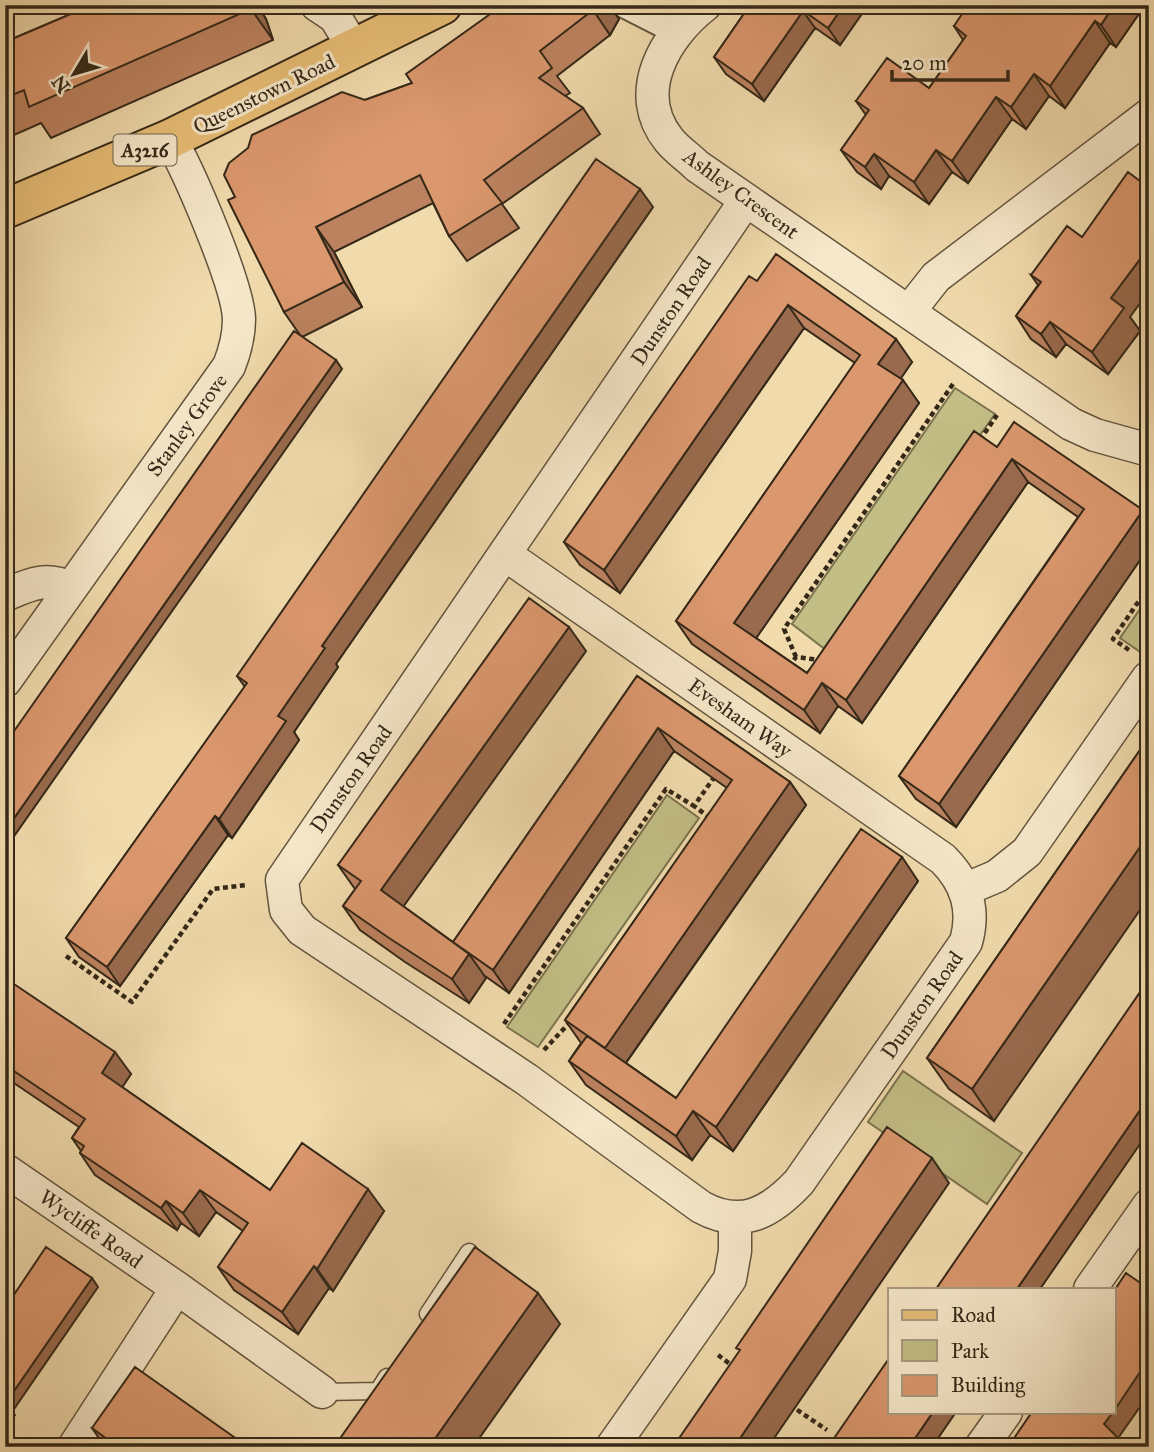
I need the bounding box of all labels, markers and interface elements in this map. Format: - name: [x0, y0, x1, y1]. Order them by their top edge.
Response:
- north arrow: [38, 38, 108, 108]
- scale bar: [892, 38, 1007, 82]
- street label: Queenstown Road: [189, 48, 340, 140]
- text: 20 m: [902, 50, 947, 76]
- text: N: [47, 71, 75, 98]
- road number: A3216: [114, 134, 176, 166]
- street label: Ashley Crescent: [677, 143, 804, 245]
- street label: Dunston Road: [625, 251, 717, 370]
- street label: Stanley Grove: [141, 368, 233, 481]
- street label: Evesham Way: [683, 673, 798, 764]
- street label: Dunston Road: [304, 720, 398, 838]
- street label: Dunston Road: [875, 946, 969, 1064]
- street label: Wycliffe Road: [34, 1184, 148, 1274]
- legend: [888, 1288, 1116, 1414]
- text: Road: [951, 1302, 996, 1328]
- text: Park: [951, 1338, 989, 1364]
- text: Building: [951, 1372, 1025, 1398]

